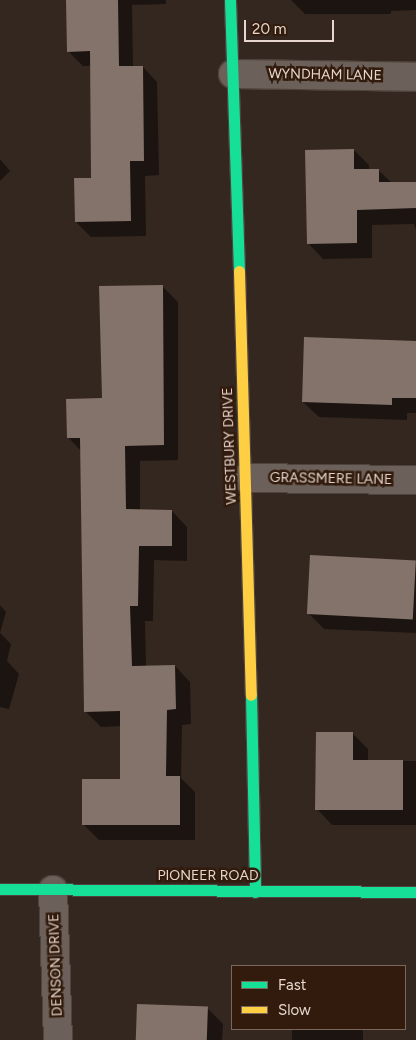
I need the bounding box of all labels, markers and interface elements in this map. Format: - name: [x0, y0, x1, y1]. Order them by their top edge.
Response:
- scale bar: [246, 10, 336, 42]
- text: 20 m: [252, 20, 286, 38]
- street label: WYNDHAM LANE: [268, 66, 382, 84]
- street label: WESTBURY DRIVE: [220, 387, 240, 505]
- street label: GRASSMERE LANE: [270, 470, 392, 488]
- street label: PIONEER ROAD: [157, 868, 259, 884]
- street label: DENSON DRIVE: [46, 913, 66, 1017]
- legend: [231, 965, 406, 1030]
- text: Fast: [278, 976, 306, 994]
- text: Slow: [278, 1001, 311, 1019]

